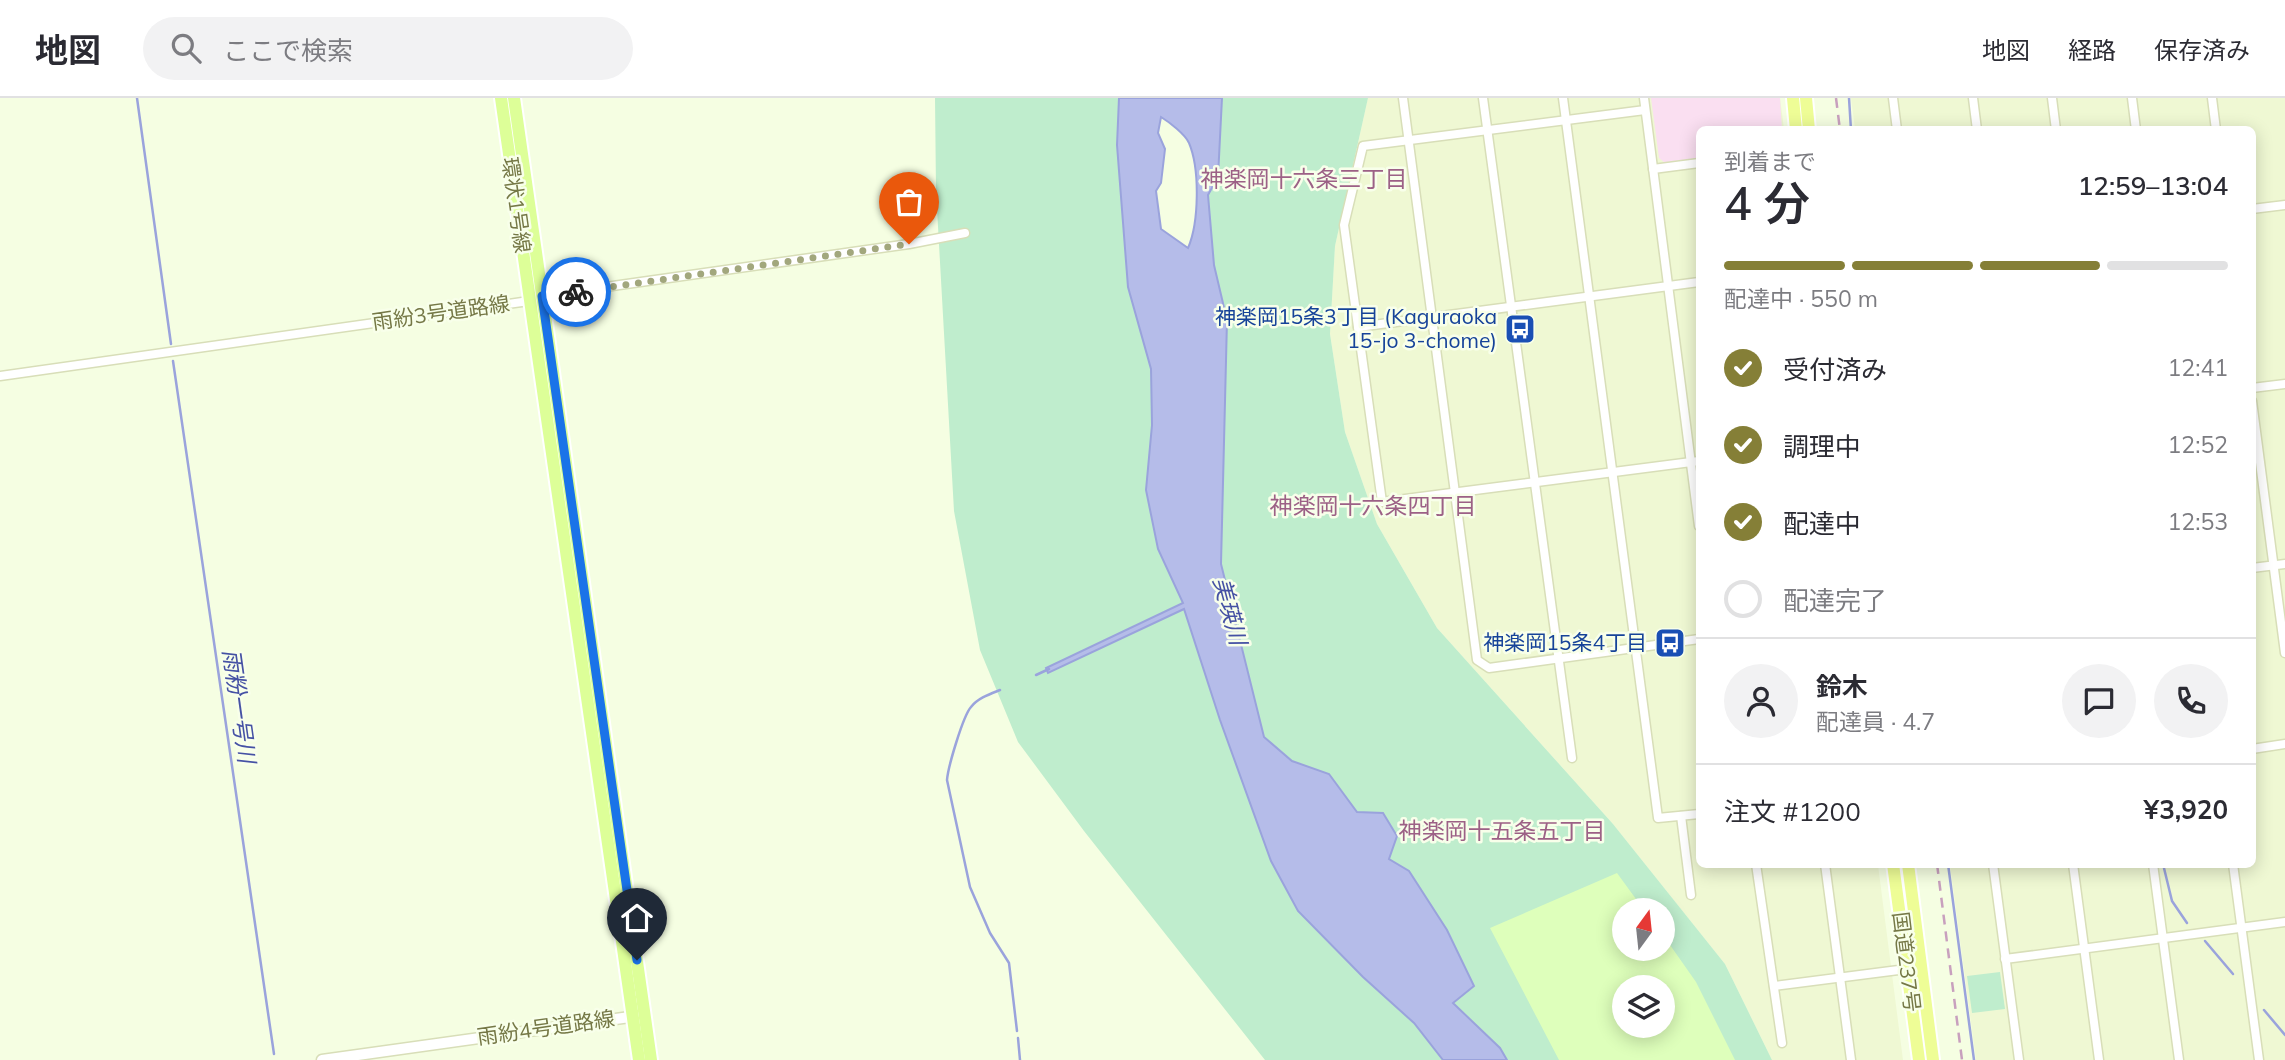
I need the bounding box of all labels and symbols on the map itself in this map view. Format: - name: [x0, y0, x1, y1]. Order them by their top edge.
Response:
- street label: 環状1号線: [497, 155, 537, 255]
- district label: 神楽岡十六条三丁目: [1201, 164, 1408, 193]
- pin: [879, 172, 939, 244]
- courier: [541, 257, 611, 327]
- street label: 雨紛3号道路線: [370, 289, 511, 335]
- place label: 神楽岡15条3丁目 (Kaguraoka 15-jo 3-chome): [1215, 303, 1497, 353]
- bus stop icon: 神楽岡15条3丁目 (Kaguraoka 15-jo 3-chome): [1503, 312, 1537, 346]
- district label: 神楽岡十六条四丁目: [1270, 491, 1477, 520]
- water label: 美瑛川: [1208, 574, 1254, 651]
- bus stop icon: 神楽岡15条4丁目: [1653, 626, 1687, 660]
- place label: 神楽岡15条4丁目: [1483, 629, 1647, 655]
- water label: 雨粉一号川: [217, 647, 262, 768]
- district label: 神楽岡十五条五丁目: [1399, 816, 1606, 845]
- pin: [607, 888, 667, 960]
- north arrow: [1612, 898, 1675, 961]
- street label: 国道237号: [1888, 910, 1926, 1013]
- street label: 雨紛4号道路線: [475, 1004, 616, 1050]

